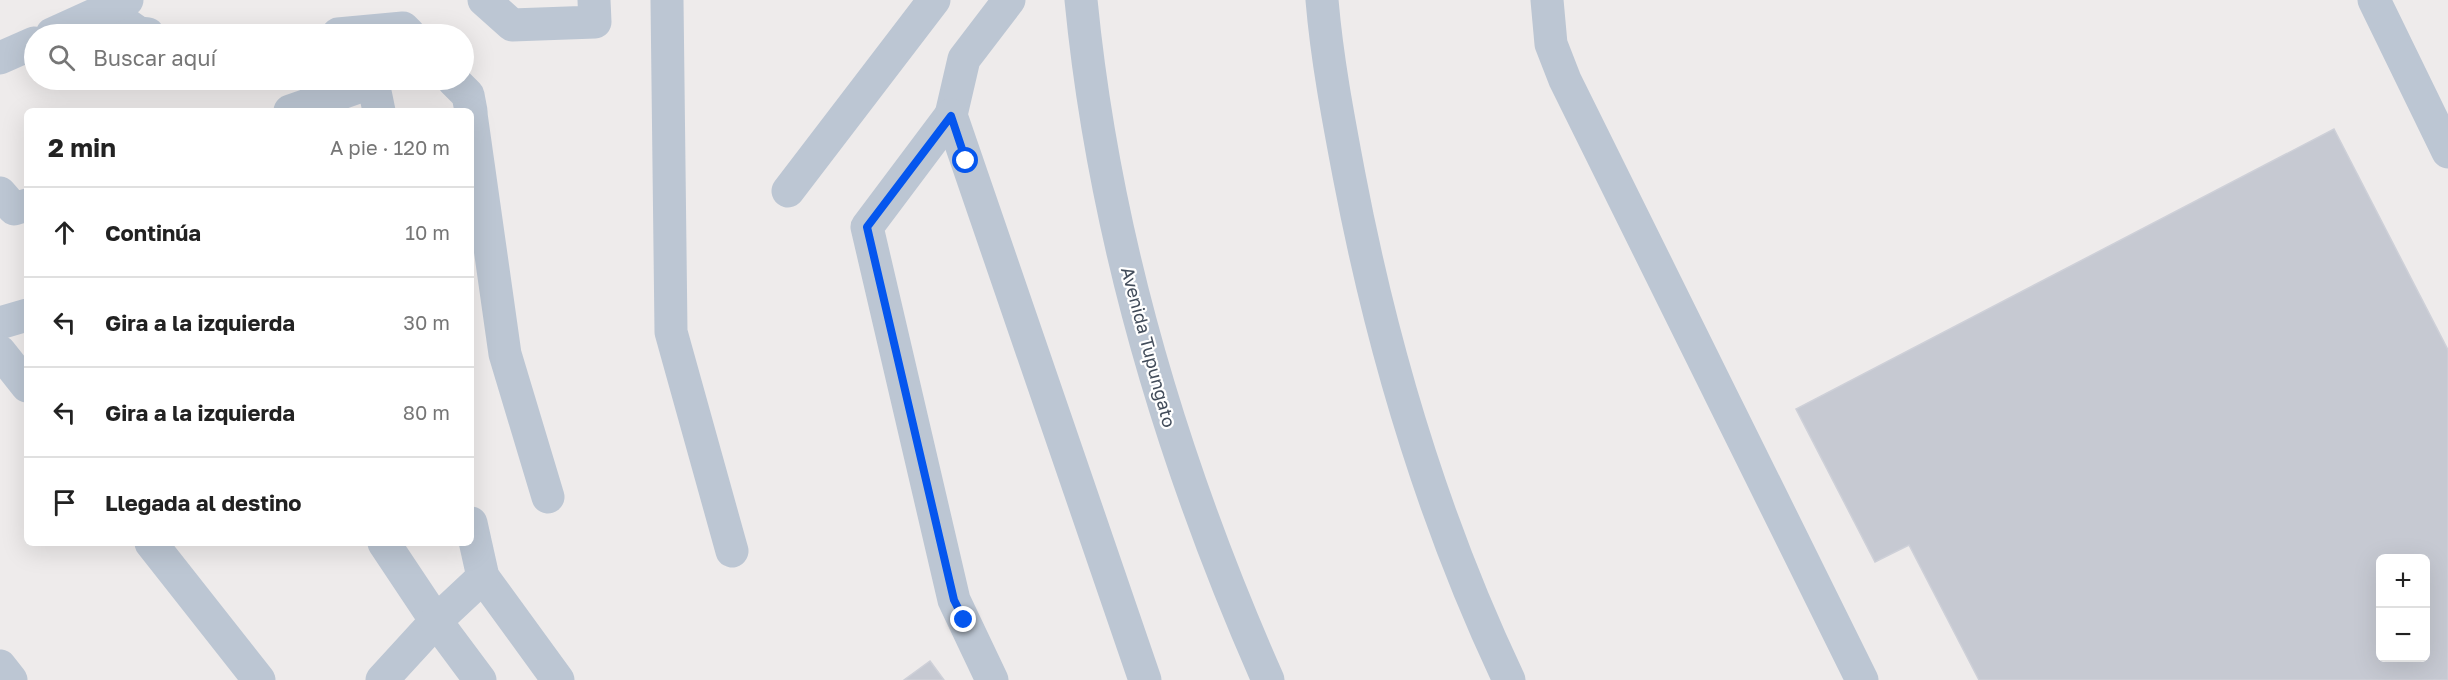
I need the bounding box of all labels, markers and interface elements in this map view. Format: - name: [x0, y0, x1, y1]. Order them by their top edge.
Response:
- search box: [24, 24, 474, 90]
- icon: search: [45, 41, 78, 74]
- text: Buscar aquí: [93, 44, 216, 71]
- text: 2 min: [48, 132, 116, 163]
- text: A pie · 120 m: [330, 135, 450, 159]
- route start: [952, 147, 978, 173]
- icon: ahead: [48, 216, 81, 249]
- text: Continúa: [105, 219, 201, 246]
- text: 10 m: [405, 220, 450, 244]
- street label: Avenida Tupungato: [1117, 264, 1181, 430]
- icon: left: [48, 306, 81, 339]
- text: Gira a la izquierda: [105, 309, 295, 336]
- text: 30 m: [403, 310, 450, 334]
- icon: left: [48, 396, 81, 429]
- text: Gira a la izquierda: [105, 399, 295, 426]
- text: 80 m: [403, 400, 450, 424]
- icon: arrive: [48, 486, 81, 519]
- text: Llegada al destino: [105, 489, 302, 516]
- map controls: [2376, 554, 2430, 662]
- button: +: [2376, 554, 2430, 608]
- route end: [950, 606, 976, 632]
- button: −: [2376, 608, 2430, 662]

